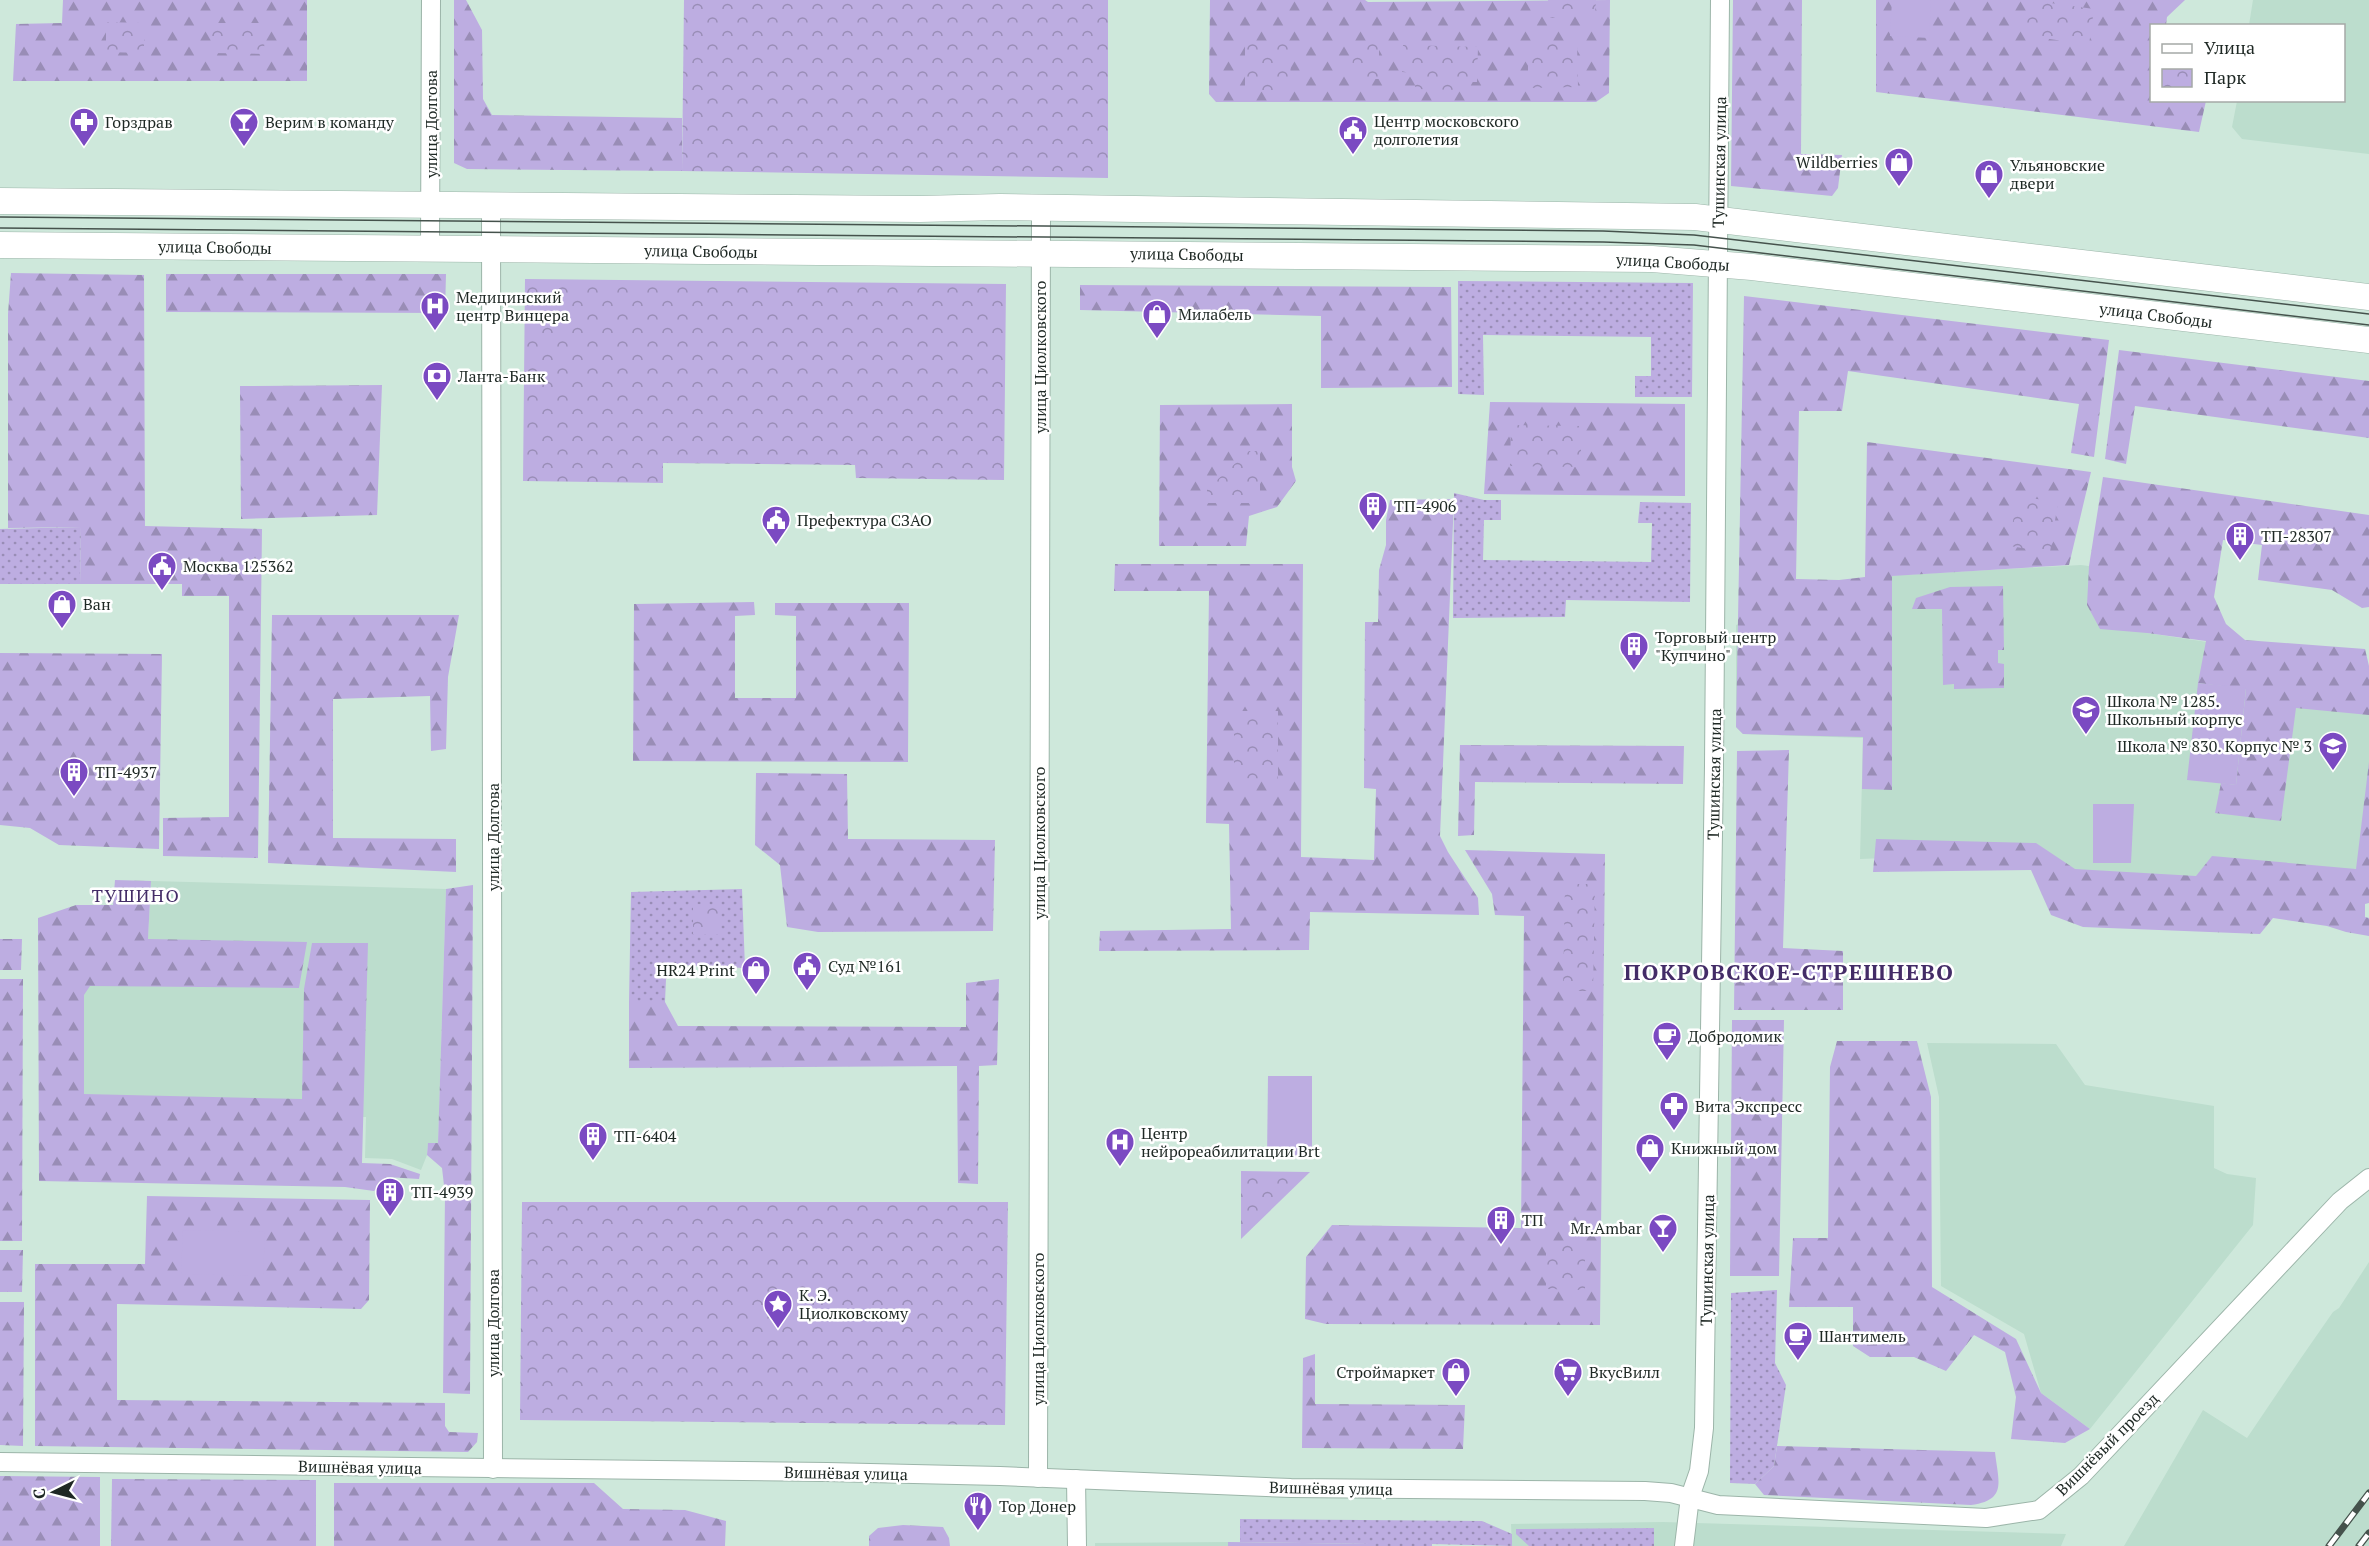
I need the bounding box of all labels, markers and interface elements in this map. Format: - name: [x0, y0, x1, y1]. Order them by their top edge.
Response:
- legend: [2150, 24, 2345, 102]
- text: Улица: [2204, 35, 2255, 59]
- text: Парк: [2204, 65, 2246, 89]
- street label: улица Долгова: [420, 70, 442, 179]
- street label: Тушинская улица: [1707, 96, 1731, 228]
- pharmacy icon: Горздрав: [68, 106, 100, 148]
- bar icon: Верим в команду: [228, 106, 260, 148]
- place label: Центр московского долголетия: [1374, 110, 1519, 150]
- place label: Горздрав: [105, 111, 173, 133]
- place label: Верим в команду: [265, 111, 395, 133]
- public building icon: Центр московского долголетия: [1337, 114, 1369, 156]
- shop icon: Wildberries: [1883, 146, 1915, 188]
- place label: Wildberries: [1796, 151, 1878, 173]
- place label: Ульяновские двери: [2010, 154, 2105, 194]
- shop icon: Ульяновские двери: [1973, 158, 2005, 200]
- street label: улица Свободы: [157, 235, 272, 259]
- street label: улица Свободы: [643, 239, 758, 263]
- street label: улица Свободы: [1129, 242, 1244, 266]
- street label: улица Свободы: [1615, 248, 1730, 276]
- street label: улица Циолковского: [1029, 280, 1051, 434]
- place label: Медицинский центр Винцера: [456, 286, 569, 326]
- hospital icon: Медицинский центр Винцера: [419, 290, 451, 332]
- street label: улица Свободы: [2097, 297, 2214, 333]
- shop icon: Милабель: [1141, 298, 1173, 340]
- place label: Милабель: [1178, 303, 1252, 325]
- bank icon: Ланта-Банк: [421, 360, 453, 402]
- place label: Ланта-Банк: [457, 365, 546, 387]
- building icon: ТП-4906: [1357, 490, 1389, 532]
- place label: ТП-4906: [1394, 495, 1457, 517]
- public building icon: Префектура СЗАО: [760, 504, 792, 546]
- place label: Префектура СЗАО: [797, 509, 932, 531]
- building icon: ТП-28307: [2224, 520, 2256, 562]
- place label: ТП-28307: [2261, 525, 2332, 547]
- public building icon: Москва 125362: [146, 550, 178, 592]
- place label: Москва 125362: [183, 555, 293, 577]
- shop icon: Ван: [46, 588, 78, 630]
- place label: Ван: [83, 593, 111, 615]
- place label: Торговый центр "Купчино": [1655, 626, 1776, 666]
- building icon: Торговый центр "Купчино": [1618, 630, 1650, 672]
- place label: Школа № 1285. Школьный корпус: [2107, 690, 2243, 730]
- school or university icon: Школа № 1285. Школьный корпус: [2070, 694, 2102, 736]
- street label: Тушинская улица: [1702, 708, 1726, 840]
- school or university icon: Школа № 830. Корпус № 3: [2317, 730, 2349, 772]
- place label: Школа № 830. Корпус № 3: [2117, 735, 2312, 757]
- building icon: ТП-4937: [58, 756, 90, 798]
- place label: ТП-4937: [95, 761, 157, 783]
- street label: улица Циолковского: [1028, 766, 1050, 920]
- street label: улица Долгова: [482, 783, 504, 892]
- district label: ТУШИНО: [92, 883, 180, 907]
- public building icon: Суд №161: [791, 950, 823, 992]
- shop icon: HR24 Print: [740, 954, 772, 996]
- place label: Суд №161: [828, 955, 902, 977]
- district label: ПОКРОВСКОЕ-СТРЕШНЕВО: [1624, 957, 1954, 986]
- place label: HR24 Print: [656, 959, 735, 981]
- cafe icon: Добродомик: [1651, 1020, 1683, 1062]
- place label: Добродомик: [1688, 1025, 1782, 1047]
- pharmacy icon: Вита Экспресс: [1658, 1090, 1690, 1132]
- place label: Вита Экспресс: [1695, 1095, 1802, 1117]
- building icon: ТП-6404: [577, 1120, 609, 1162]
- place label: Центр нейрореабилитации Brt: [1141, 1122, 1320, 1162]
- place label: ТП-6404: [614, 1125, 677, 1147]
- hospital icon: Центр нейрореабилитации Brt: [1104, 1126, 1136, 1168]
- shop icon: Книжный дом: [1634, 1132, 1666, 1174]
- place label: Книжный дом: [1671, 1137, 1778, 1159]
- building icon: ТП-4939: [374, 1176, 406, 1218]
- place label: ТП-4939: [411, 1181, 473, 1203]
- street label: Тушинская улица: [1695, 1194, 1719, 1326]
- building icon: ТП: [1485, 1204, 1517, 1246]
- place label: ТП: [1522, 1209, 1544, 1231]
- bar icon: Mr.Ambar: [1647, 1212, 1679, 1254]
- place label: Mr.Ambar: [1570, 1217, 1643, 1239]
- street label: улица Циолковского: [1027, 1252, 1049, 1406]
- street label: улица Долгова: [482, 1269, 504, 1378]
- place label: К. Э. Циолковскому: [799, 1284, 909, 1324]
- place icon: К. Э. Циолковскому: [762, 1288, 794, 1330]
- cafe icon: Шантимель: [1782, 1320, 1814, 1362]
- place label: Шантимель: [1819, 1325, 1906, 1347]
- shop icon: Строймаркет: [1440, 1356, 1472, 1398]
- supermarket icon: ВкусВилл: [1552, 1356, 1584, 1398]
- place label: Строймаркет: [1336, 1361, 1435, 1383]
- place label: ВкусВилл: [1589, 1361, 1660, 1383]
- street label: Вишнёвый проезд: [2051, 1388, 2163, 1500]
- street label: Вишнёвая улица: [298, 1455, 422, 1479]
- street label: Вишнёвая улица: [784, 1461, 908, 1485]
- north arrow: [24, 1462, 84, 1522]
- street label: Вишнёвая улица: [1269, 1476, 1393, 1500]
- text: С: [28, 1487, 51, 1500]
- restaurant icon: Тор Донер: [962, 1490, 994, 1532]
- place label: Тор Донер: [999, 1495, 1076, 1517]

